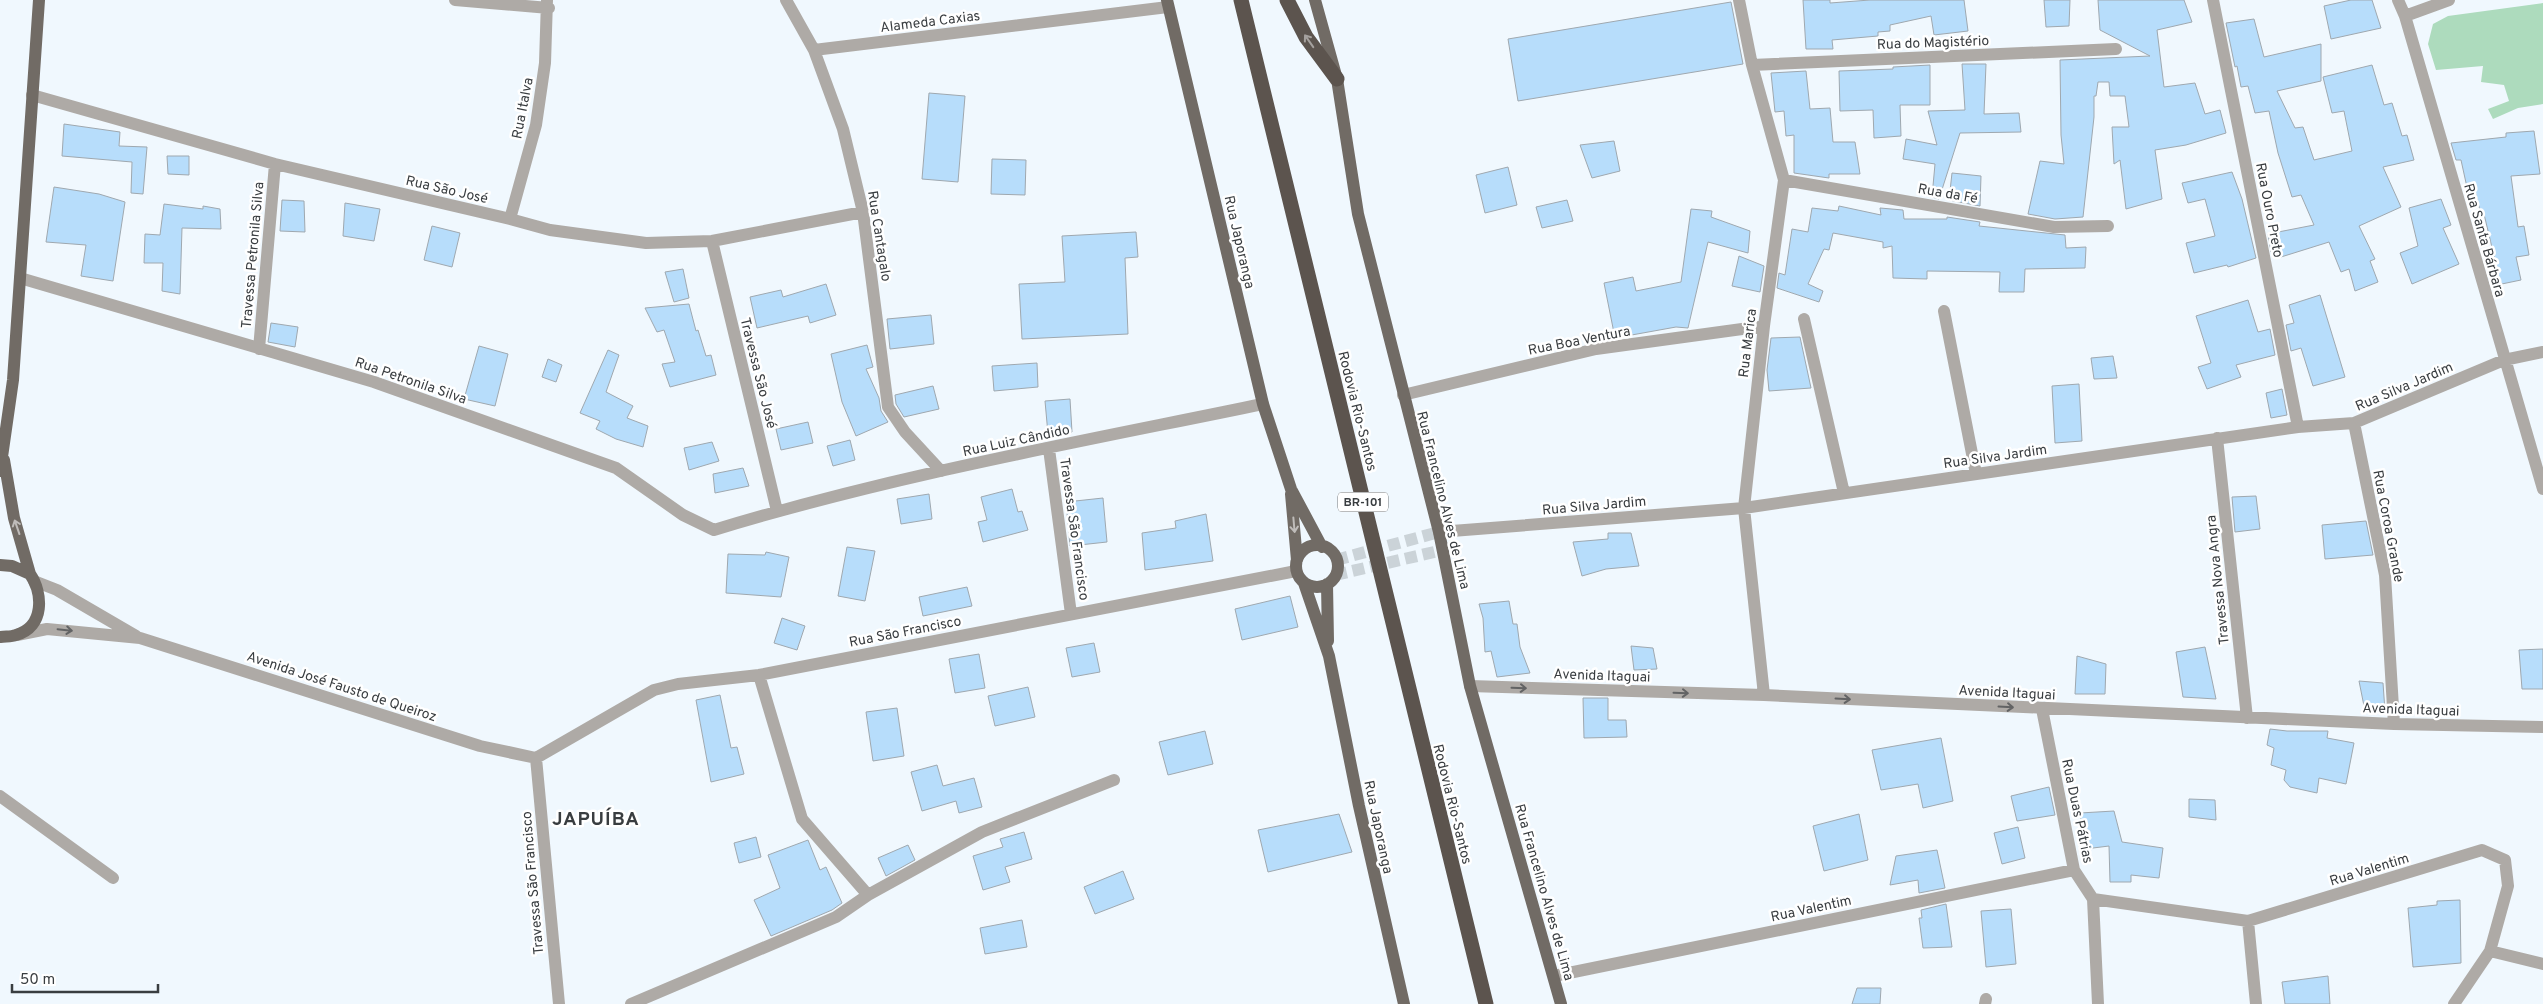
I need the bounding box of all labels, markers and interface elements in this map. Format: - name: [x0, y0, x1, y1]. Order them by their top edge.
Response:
- street label: Alameda Caxias: [879, 8, 981, 37]
- street label: Rua do Magistério: [1877, 33, 1990, 54]
- one-way arrow: [1304, 34, 1314, 48]
- street label: Rua Italva: [509, 76, 538, 140]
- street label: Rua Ouro Preto: [2251, 161, 2286, 259]
- street label: Rua São José: [404, 173, 489, 208]
- street label: Travessa Petronila Silva: [239, 181, 268, 329]
- street label: Rua da Fé: [1916, 181, 1979, 208]
- street label: Rua Santa Bárbara: [2459, 182, 2508, 299]
- street label: Rua Cantagalo: [863, 190, 894, 283]
- street label: Rua Japoranga: [1220, 194, 1258, 291]
- street label: Rua Marica: [1736, 308, 1761, 379]
- street label: Travessa São José: [736, 316, 780, 431]
- street label: Rua Boa Ventura: [1527, 323, 1632, 360]
- street label: Rodovia Rio-Santos: [1333, 350, 1380, 473]
- street label: Rua Petronila Silva: [352, 354, 469, 409]
- street label: Rua Silva Jardim: [2353, 359, 2456, 416]
- street label: Rua Francelino Alves de Lima: [1412, 410, 1473, 591]
- street label: Rua Luiz Cândido: [961, 422, 1072, 461]
- street label: Rua Silva Jardim: [1942, 442, 2048, 473]
- street label: Travessa São Francisco: [1055, 457, 1092, 602]
- street label: Rua Coroa Grande: [2368, 469, 2407, 584]
- road number: BR-101: [1338, 492, 1388, 512]
- street label: Rua Silva Jardim: [1541, 493, 1647, 520]
- street label: Travessa Nova Angra: [2203, 514, 2234, 646]
- one-way arrow: [1289, 516, 1299, 532]
- one-way arrow: [12, 520, 21, 535]
- street label: Rua São Francisco: [848, 613, 963, 652]
- one-way arrow: [56, 626, 72, 635]
- street label: Avenida José Fausto de Queiroz: [245, 649, 439, 726]
- street label: Avenida Itaguai: [1553, 666, 1651, 687]
- street label: Avenida Itaguai: [1958, 682, 2056, 705]
- one-way arrow: [1510, 683, 1526, 692]
- one-way arrow: [1673, 688, 1689, 697]
- one-way arrow: [1835, 695, 1851, 704]
- street label: Avenida Itaguai: [2362, 700, 2460, 721]
- one-way arrow: [1997, 702, 2013, 711]
- street label: Rodovia Rio-Santos: [1428, 743, 1475, 866]
- street label: Rua Duas Pátrias: [2057, 758, 2096, 865]
- street label: Rua Japoranga: [1359, 779, 1396, 876]
- street label: Rua Francelino Alves de Lima: [1510, 802, 1577, 983]
- district label: JAPUÍBA: [552, 807, 640, 832]
- street label: Travessa São Francisco: [519, 810, 548, 955]
- street label: Rua Valentim: [2328, 850, 2411, 891]
- street label: Rua Valentim: [1769, 893, 1853, 926]
- scale bar: [12, 962, 159, 994]
- text: 50 m: [20, 971, 55, 990]

